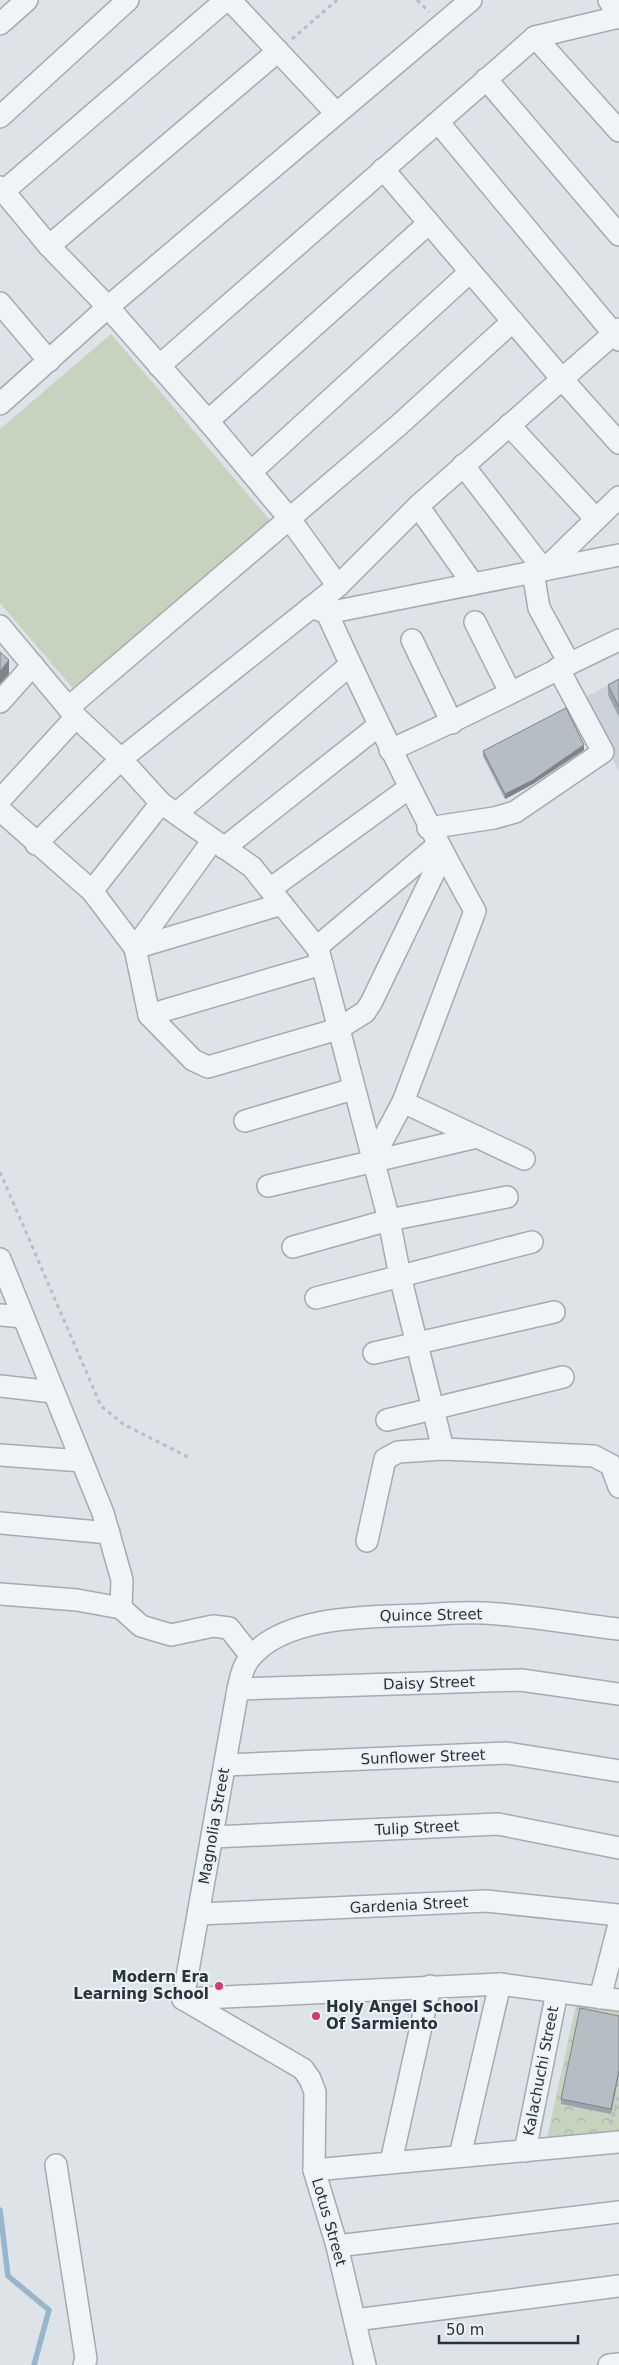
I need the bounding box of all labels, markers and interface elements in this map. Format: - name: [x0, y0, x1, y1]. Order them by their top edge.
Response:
- street label: Quince Street: [379, 1605, 483, 1625]
- street label: Daisy Street: [383, 1672, 475, 1694]
- street label: Sunflower Street: [360, 1746, 486, 1768]
- street label: Magnolia Street: [195, 1766, 233, 1886]
- street label: Tulip Street: [373, 1817, 460, 1839]
- street label: Gardenia Street: [349, 1893, 469, 1917]
- place label: Modern Era Learning School: [73, 1968, 209, 2003]
- marker: Modern Era Learning School: [213, 1980, 225, 1992]
- place label: Holy Angel School Of Sarmiento: [326, 1998, 479, 2033]
- street label: Kalachuchi Street: [520, 2005, 562, 2137]
- marker: Holy Angel School Of Sarmiento: [310, 2010, 322, 2022]
- street label: Lotus Street: [308, 2176, 350, 2268]
- scale bar: [439, 2312, 578, 2344]
- text: 50 m: [446, 2321, 484, 2339]

